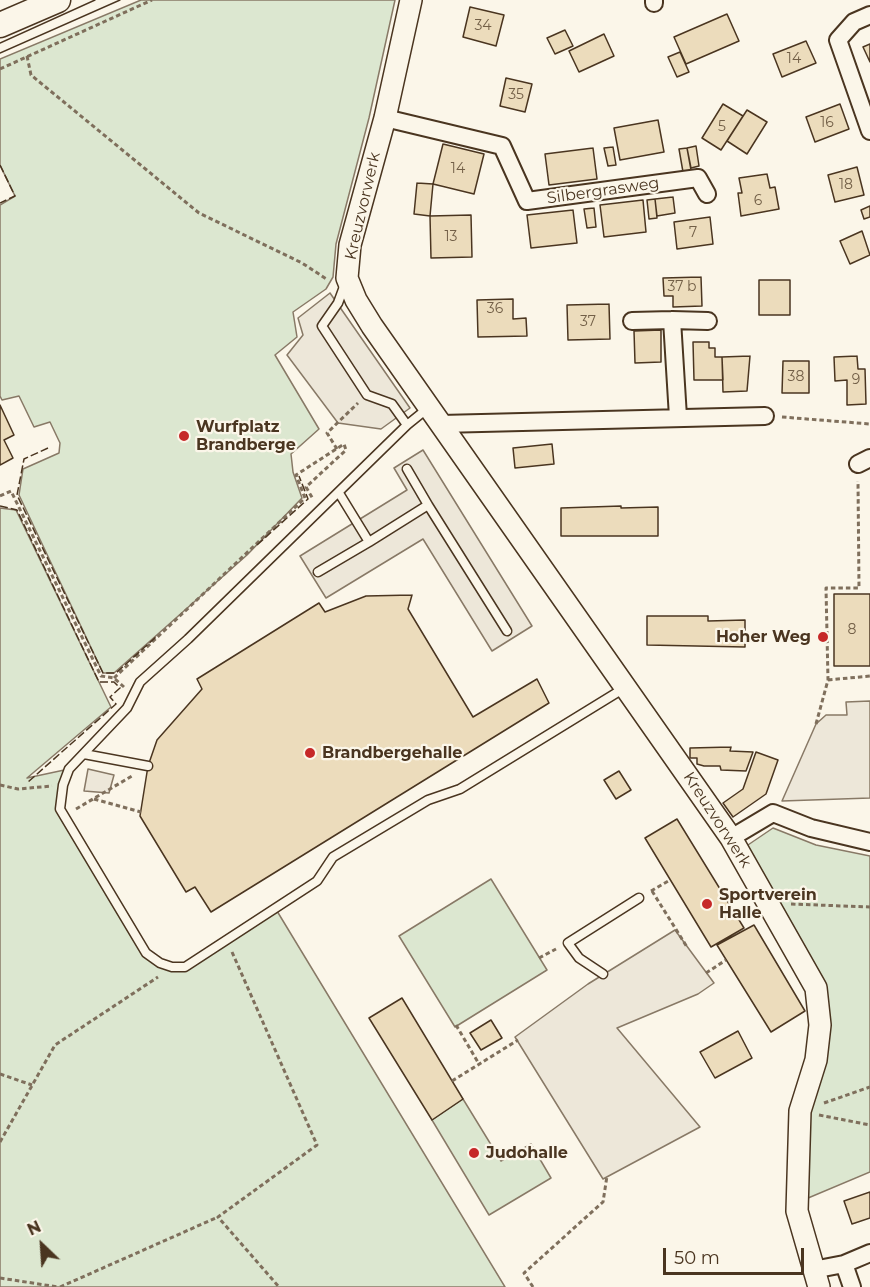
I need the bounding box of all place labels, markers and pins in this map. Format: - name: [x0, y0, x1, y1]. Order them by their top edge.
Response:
- place label: Wurfplatz Brandberge: [196, 417, 296, 455]
- marker: Wurfplatz Brandberge: [177, 429, 191, 443]
- place label: Hoher Weg: [716, 627, 811, 647]
- marker: Hoher Weg: [816, 630, 830, 644]
- place label: Brandbergehalle: [322, 743, 462, 763]
- marker: Brandbergehalle: [303, 746, 317, 760]
- place label: Sportverein Halle: [719, 885, 817, 923]
- marker: Sportverein Halle: [700, 897, 714, 911]
- place label: Judohalle: [486, 1143, 568, 1163]
- marker: Judohalle: [467, 1146, 481, 1160]

